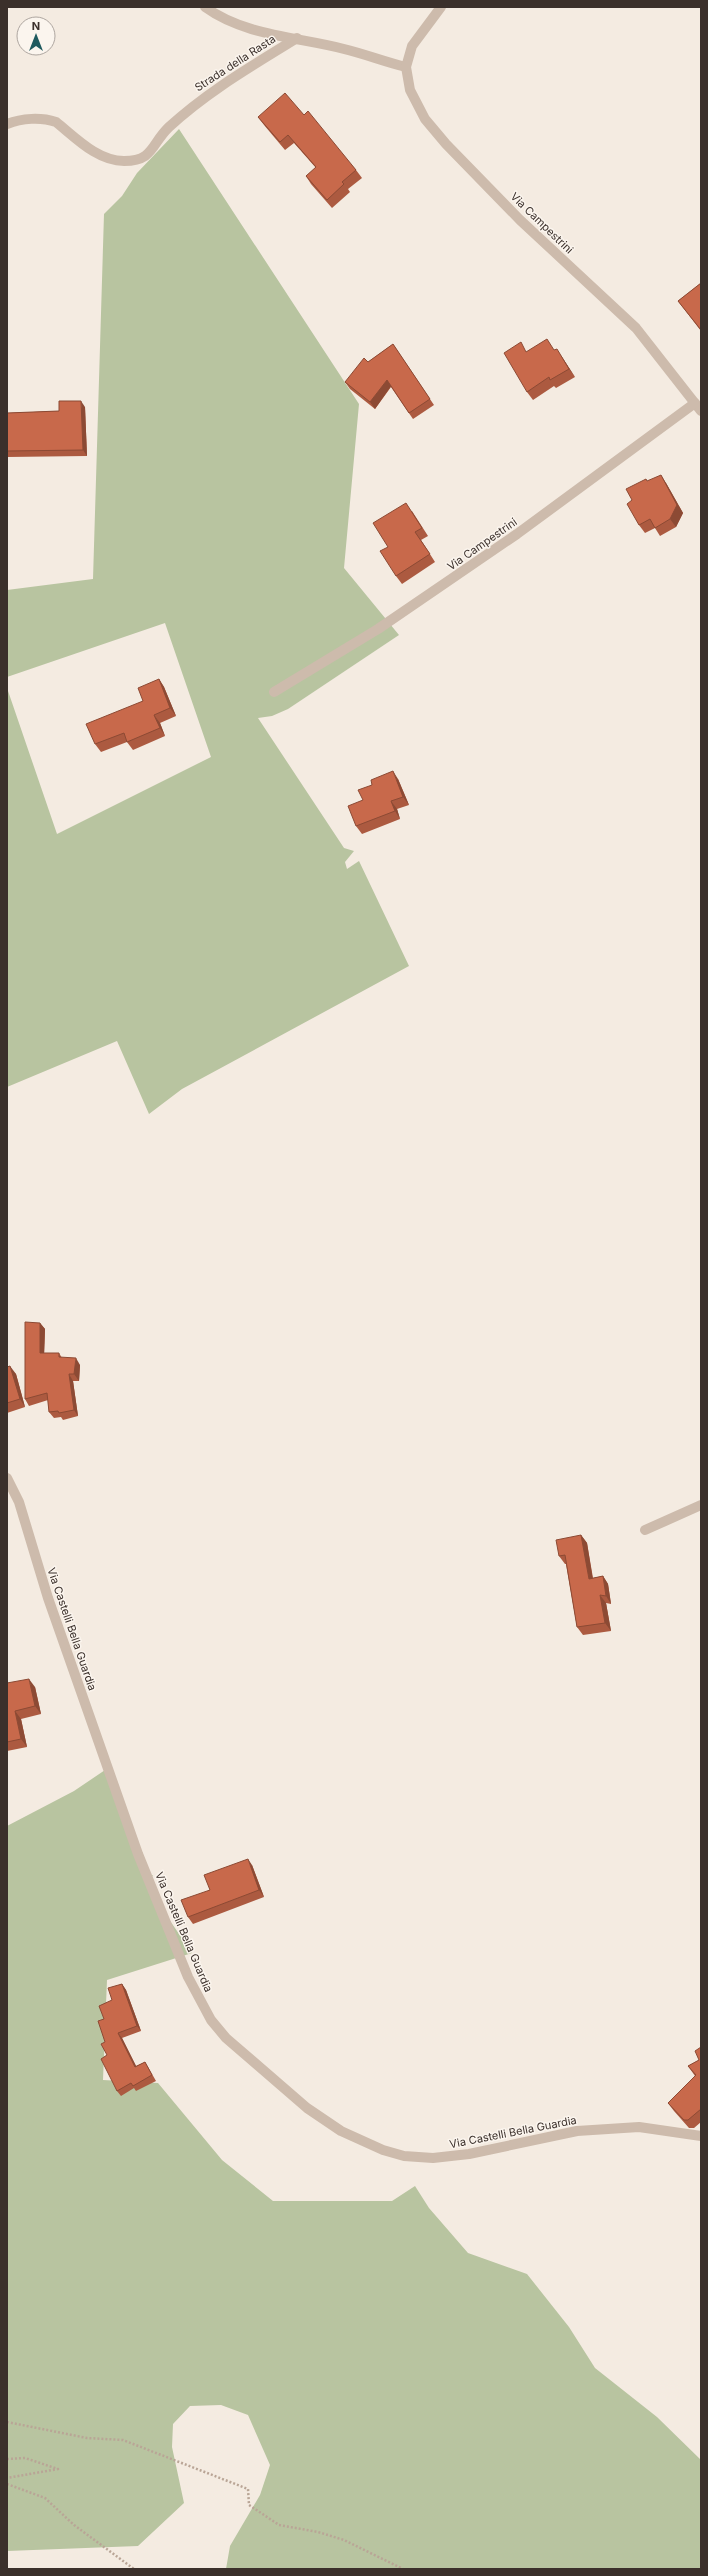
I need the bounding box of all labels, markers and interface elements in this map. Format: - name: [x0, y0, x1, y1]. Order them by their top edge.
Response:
- north arrow: [16, 16, 56, 56]
- text: N: [32, 19, 40, 33]
- street label: Strada della Rasta: [192, 32, 278, 94]
- street label: Via Campestrini: [508, 189, 576, 257]
- street label: Via Campestrini: [444, 515, 520, 573]
- street label: Via Castelli Bella Guardia: [44, 1566, 100, 1692]
- street label: Via Castelli Bella Guardia: [152, 1870, 216, 1994]
- street label: Via Castelli Bella Guardia: [448, 2113, 578, 2151]

